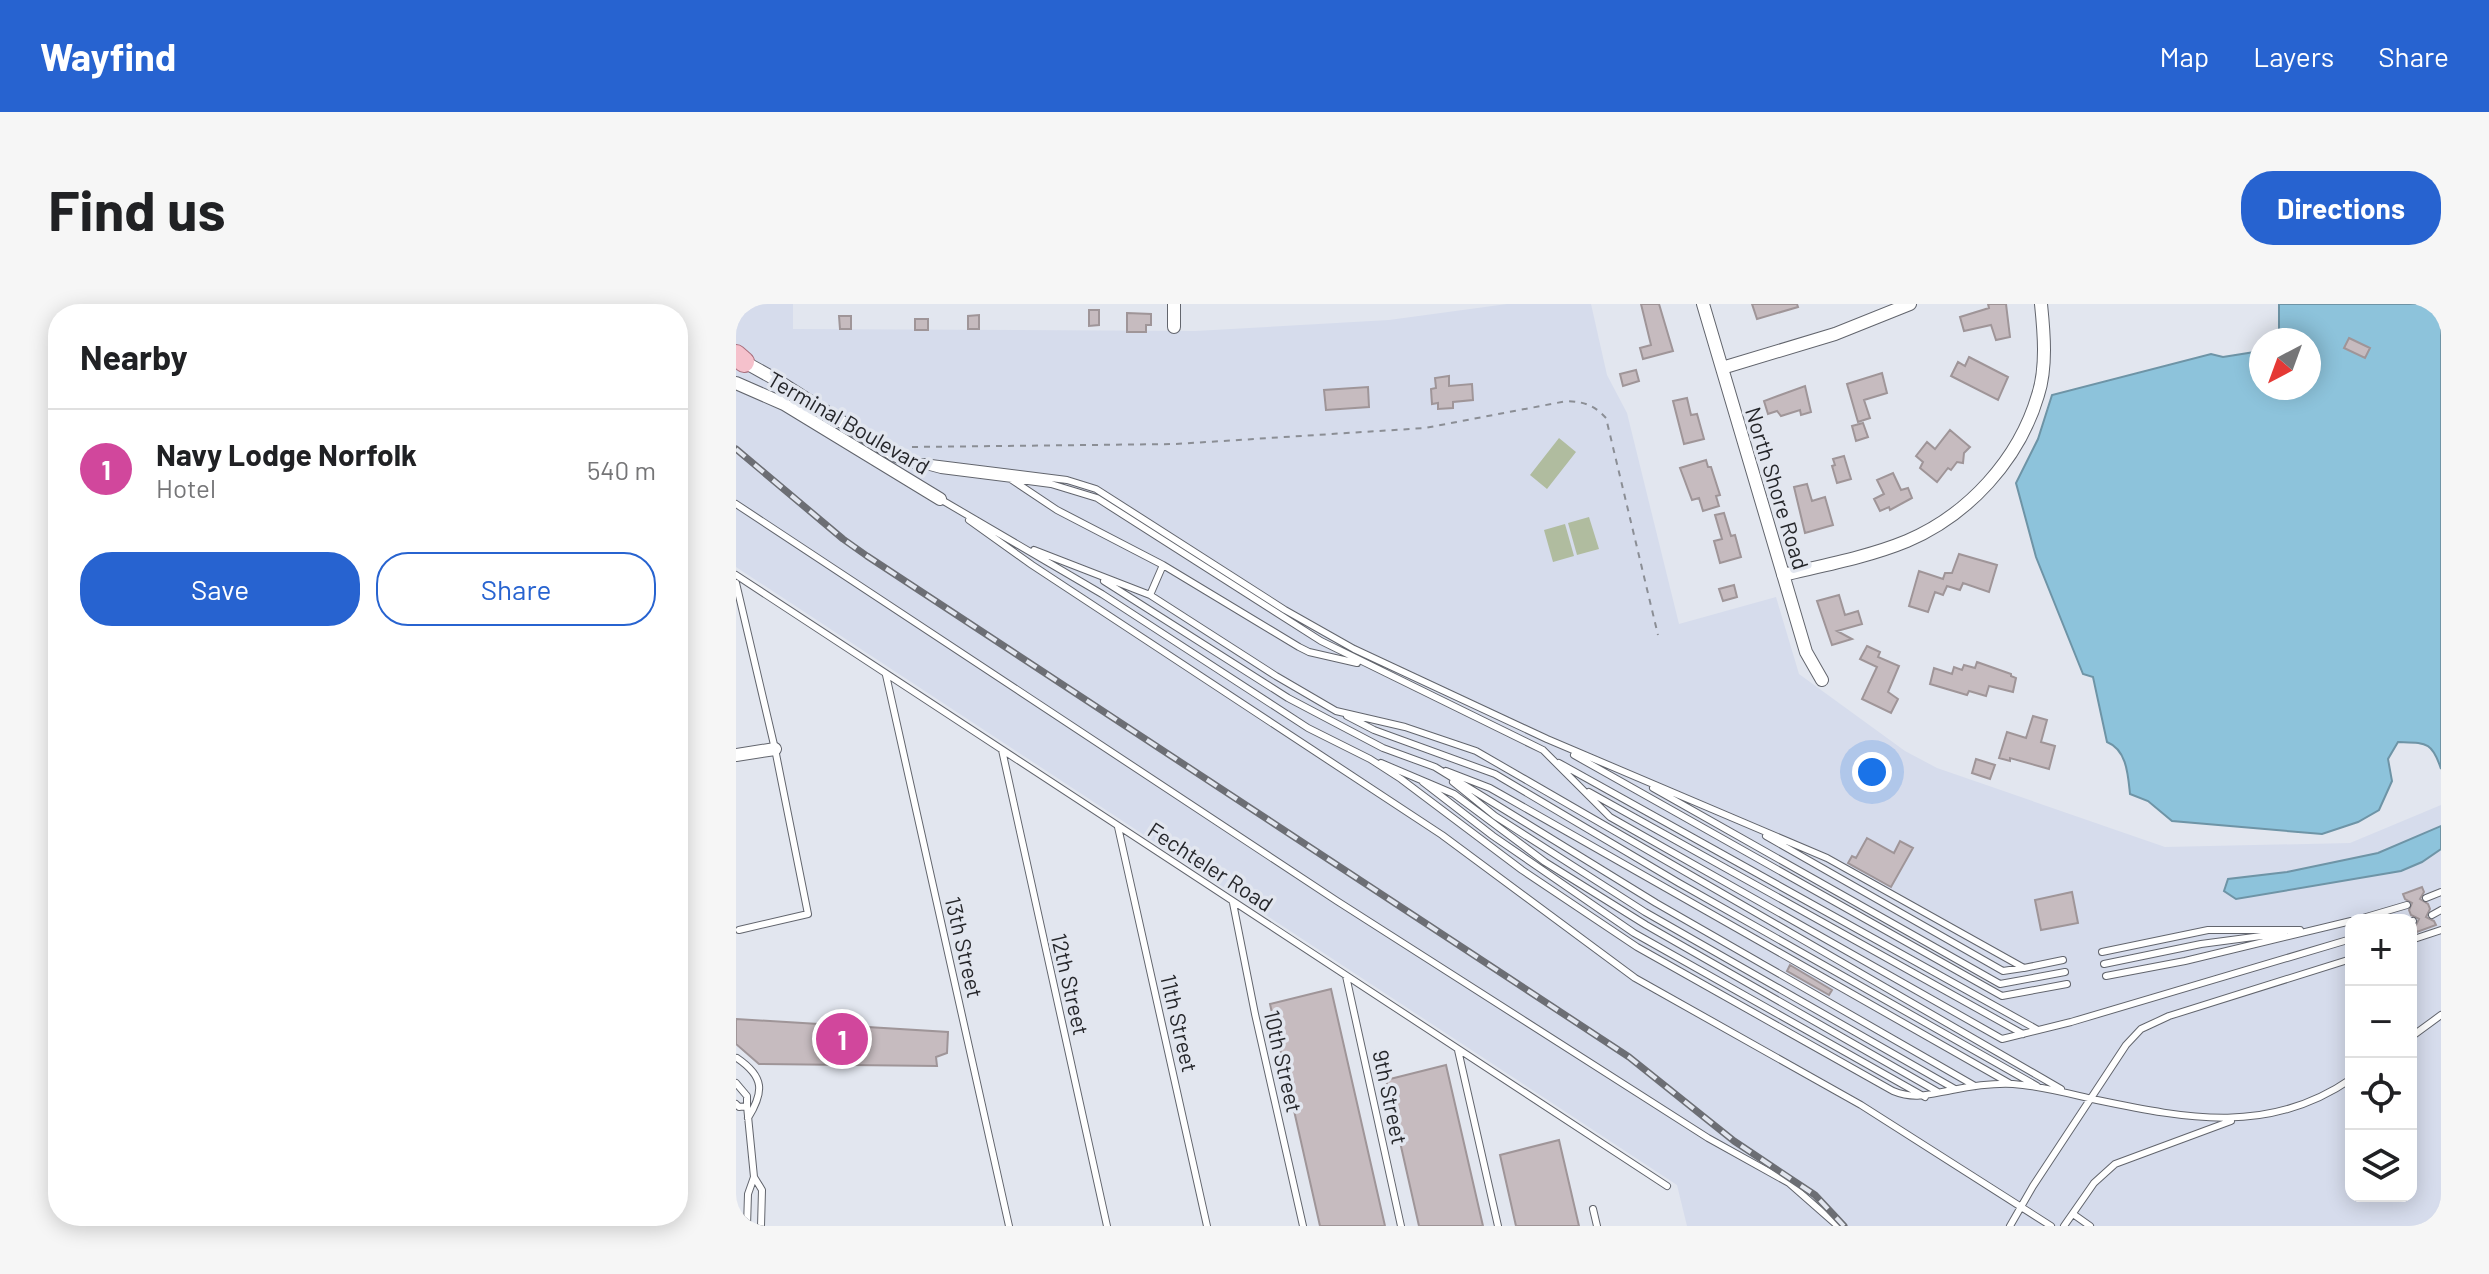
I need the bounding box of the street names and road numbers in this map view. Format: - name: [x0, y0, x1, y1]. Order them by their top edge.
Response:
- street label: Terminal Boulevard: [763, 365, 935, 479]
- street label: North Shore Road: [1741, 404, 1815, 572]
- street label: Fechteler Road: [1144, 816, 1278, 916]
- street label: 13th Street: [941, 894, 989, 1000]
- street label: 12th Street: [1047, 930, 1095, 1038]
- street label: 11th Street: [1156, 971, 1204, 1075]
- street label: 10th Street: [1260, 1007, 1308, 1115]
- street label: 9th Street: [1368, 1047, 1414, 1147]

